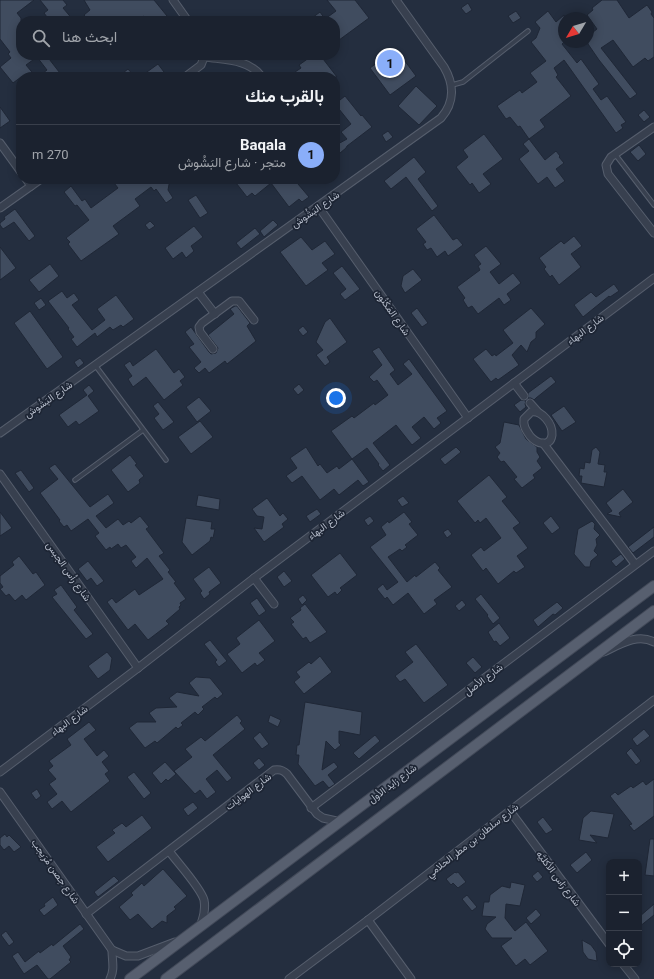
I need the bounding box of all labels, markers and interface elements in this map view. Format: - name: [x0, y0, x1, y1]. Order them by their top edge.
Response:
- north arrow: [558, 12, 594, 48]
- search box: [16, 16, 340, 60]
- icon: search: [30, 27, 52, 49]
- text: ابحث هنا: [62, 28, 117, 46]
- pin: 1: [377, 48, 403, 78]
- text: بالقرب منك: [245, 86, 324, 106]
- text: Baqala: [240, 136, 286, 154]
- text: 270 m: [32, 147, 69, 162]
- text: 1: [307, 147, 315, 162]
- text: متجر · شارع البَشُوش: [178, 155, 286, 170]
- street label: شارع البَشُوش: [289, 188, 342, 231]
- street label: شارع المَكْنُون: [372, 287, 412, 338]
- street label: شارع البهاء: [565, 312, 606, 348]
- street label: شارع البَشُوش: [22, 378, 75, 421]
- your location: [326, 388, 346, 408]
- street label: شارع البهاء: [306, 507, 347, 543]
- street label: شارع رأس الجبس: [43, 540, 93, 604]
- street label: شارع الأصل: [462, 661, 506, 698]
- street label: شارع البهاء: [49, 703, 90, 739]
- street label: شارع زايد الأول: [366, 762, 419, 806]
- street label: شارع الهوايات: [223, 771, 274, 813]
- street label: شارع سلطان بن مطر الحلامي: [424, 801, 522, 882]
- street label: شارع حِصن مُرَيجب: [28, 837, 82, 906]
- street label: شارع رَاس الأكليَّه: [533, 848, 583, 909]
- map controls: [606, 859, 642, 967]
- button: +: [606, 859, 642, 895]
- button: −: [606, 895, 642, 931]
- button: locate: [606, 931, 642, 967]

